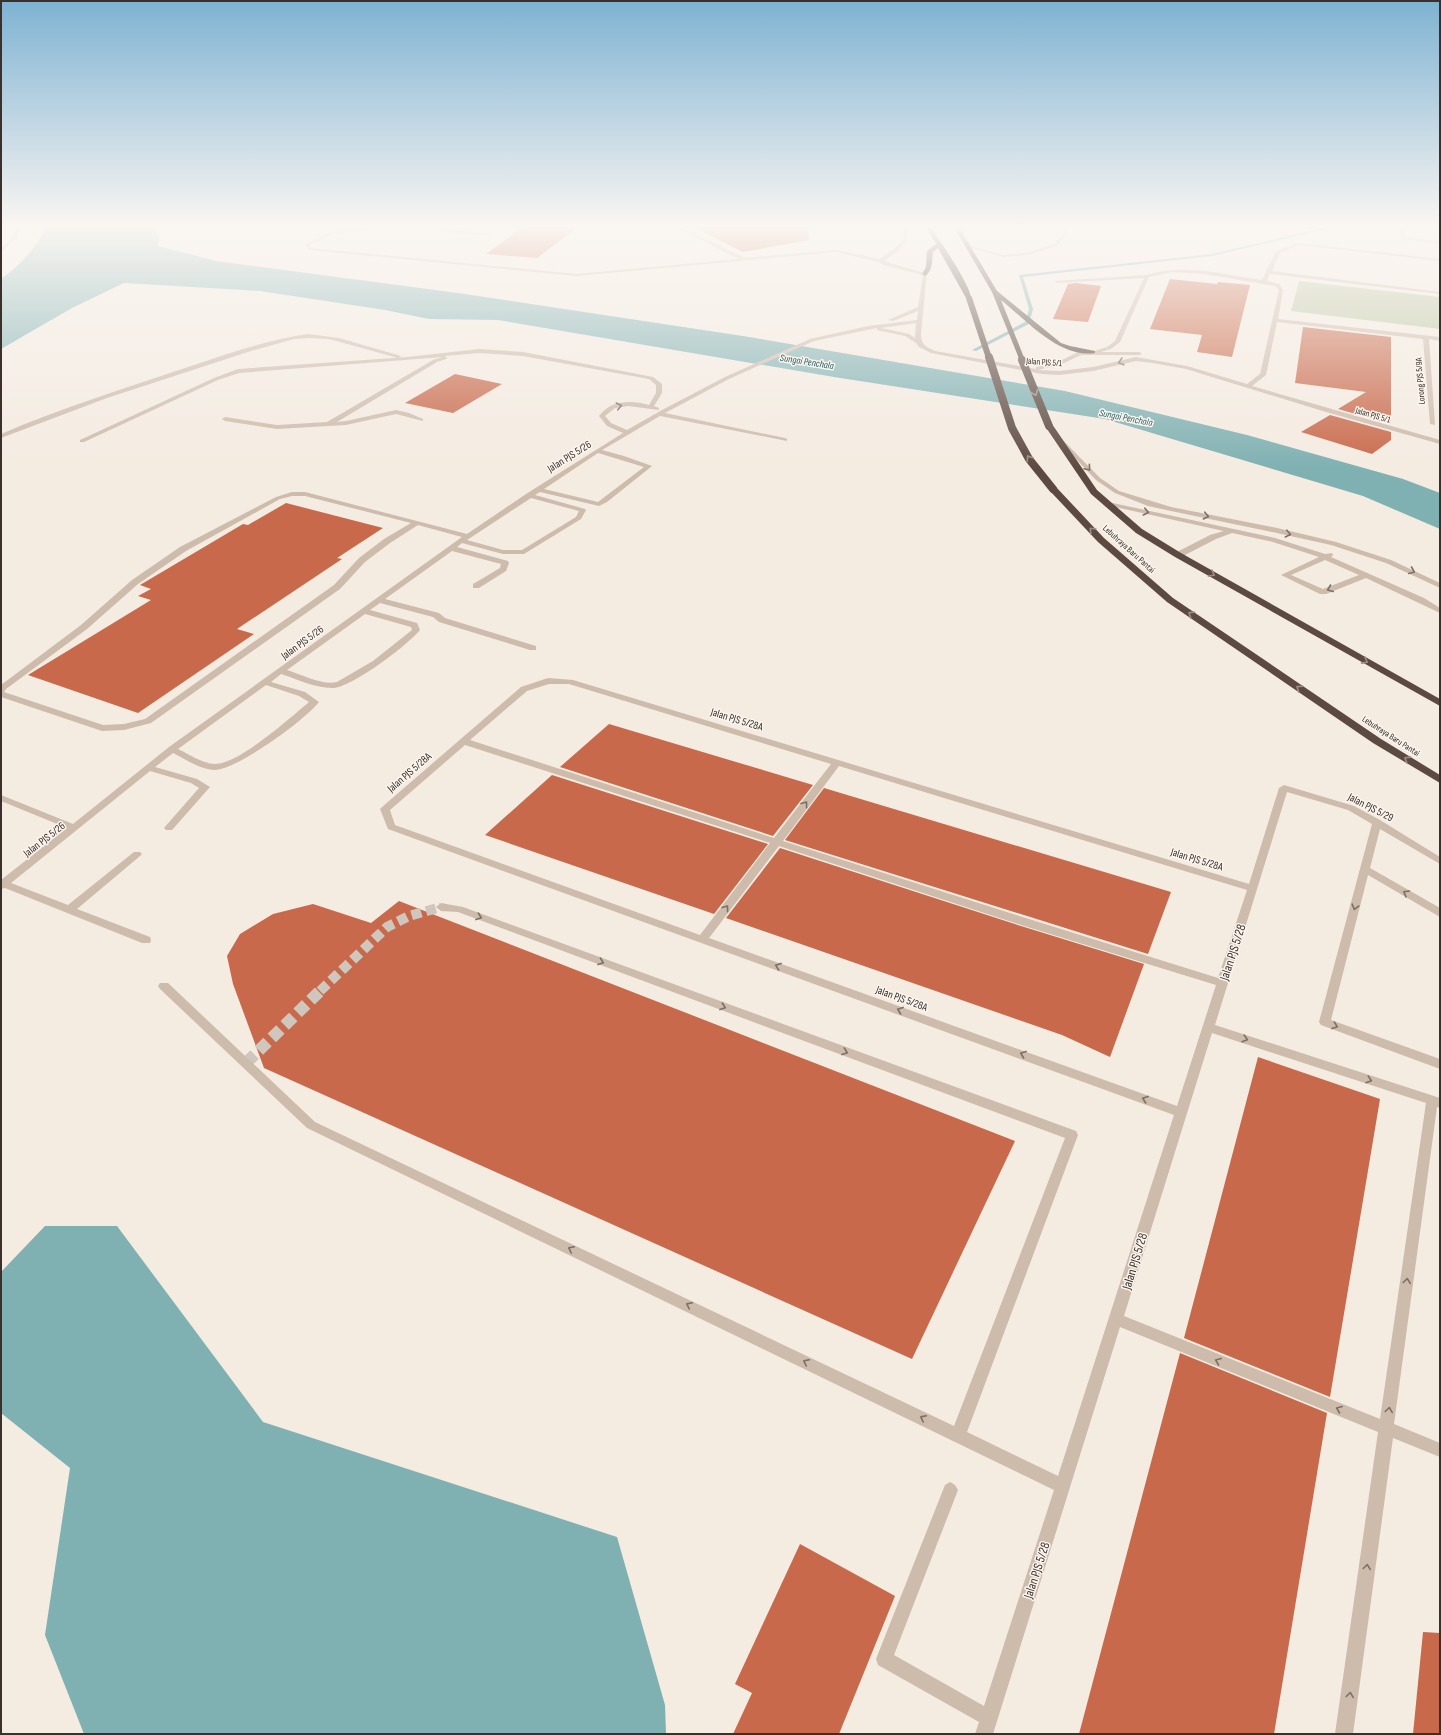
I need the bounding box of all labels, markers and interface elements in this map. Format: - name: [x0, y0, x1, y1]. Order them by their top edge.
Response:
- water label: Sungai Penchala: [779, 352, 835, 372]
- street label: Jalan PJS 5/1: [1025, 356, 1063, 369]
- one-way arrow: [1118, 357, 1125, 366]
- street label: Lorong PJS 5/9A: [1413, 357, 1428, 405]
- one-way arrow: [1030, 389, 1038, 397]
- one-way arrow: [615, 403, 622, 411]
- street label: Jalan PJS 5/1: [1353, 405, 1392, 426]
- water label: Sungai Penchala: [1098, 407, 1154, 429]
- street label: Jalan PJS 5/26: [544, 438, 594, 476]
- one-way arrow: [1026, 455, 1034, 462]
- one-way arrow: [1083, 463, 1090, 471]
- one-way arrow: [1143, 508, 1149, 516]
- one-way arrow: [1202, 511, 1209, 519]
- street label: Lebuhraya Baru Pantai: [1100, 523, 1157, 576]
- one-way arrow: [1090, 528, 1097, 535]
- one-way arrow: [1285, 529, 1292, 538]
- one-way arrow: [1409, 567, 1416, 575]
- one-way arrow: [1208, 569, 1215, 577]
- one-way arrow: [1327, 585, 1334, 593]
- one-way arrow: [1188, 611, 1195, 619]
- street label: Jalan PJS 5/26: [278, 623, 326, 663]
- one-way arrow: [1361, 656, 1368, 663]
- one-way arrow: [1296, 685, 1303, 692]
- street label: Jalan PJS 5/28A: [708, 705, 765, 734]
- street label: Lebuhraya Baru Pantai: [1360, 714, 1422, 759]
- street label: Jalan PJS 5/28A: [384, 750, 434, 796]
- one-way arrow: [1404, 757, 1411, 764]
- street label: Jalan PJS 5/29: [1345, 790, 1396, 825]
- one-way arrow: [800, 802, 807, 809]
- street label: Jalan PJS 5/26: [20, 819, 68, 860]
- street label: Jalan PJS 5/28A: [1168, 845, 1225, 874]
- one-way arrow: [1403, 891, 1410, 898]
- one-way arrow: [1351, 903, 1360, 910]
- one-way arrow: [722, 905, 729, 912]
- one-way arrow: [475, 912, 482, 920]
- street label: Jalan PJS 5/28: [1216, 922, 1250, 983]
- one-way arrow: [597, 957, 604, 965]
- one-way arrow: [775, 962, 782, 971]
- street label: Jalan PJS 5/28A: [873, 983, 930, 1014]
- one-way arrow: [719, 1002, 726, 1010]
- one-way arrow: [897, 1007, 904, 1015]
- one-way arrow: [1331, 1021, 1338, 1029]
- one-way arrow: [1242, 1035, 1249, 1043]
- one-way arrow: [841, 1047, 848, 1055]
- one-way arrow: [1019, 1051, 1026, 1059]
- one-way arrow: [1365, 1075, 1372, 1083]
- one-way arrow: [1141, 1095, 1148, 1103]
- street label: Jalan PJS 5/28: [1118, 1231, 1151, 1292]
- one-way arrow: [568, 1246, 576, 1254]
- one-way arrow: [1402, 1278, 1411, 1284]
- one-way arrow: [685, 1302, 693, 1310]
- one-way arrow: [1215, 1357, 1222, 1365]
- one-way arrow: [802, 1359, 810, 1367]
- one-way arrow: [1335, 1406, 1342, 1414]
- one-way arrow: [1384, 1407, 1393, 1413]
- one-way arrow: [920, 1415, 927, 1423]
- street label: Jalan PJS 5/28: [1020, 1540, 1054, 1601]
- one-way arrow: [1362, 1563, 1371, 1570]
- one-way arrow: [1345, 1692, 1354, 1698]

